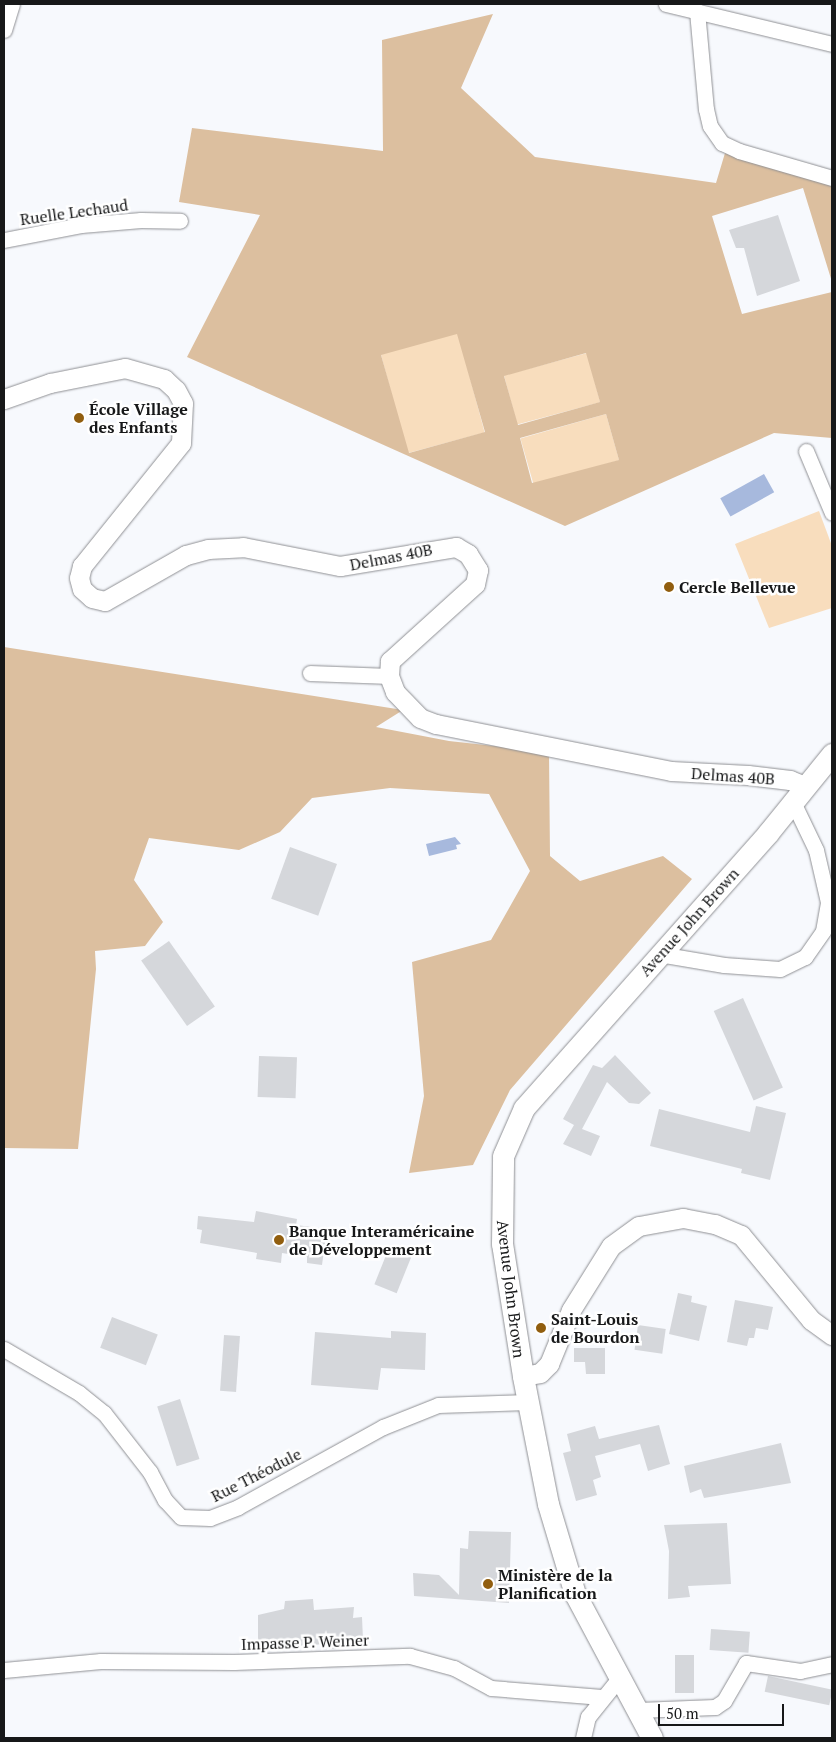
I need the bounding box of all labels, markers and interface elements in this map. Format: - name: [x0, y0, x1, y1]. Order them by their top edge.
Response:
- street label: Ruelle Lechaud: [19, 195, 129, 229]
- place label: École Village des Enfants: [89, 399, 188, 437]
- marker: École Village des Enfants: [73, 412, 85, 424]
- street label: Delmas 40B: [348, 540, 434, 574]
- place label: Cercle Bellevue: [679, 577, 796, 597]
- marker: Cercle Bellevue: [663, 581, 675, 593]
- street label: Delmas 40B: [691, 764, 775, 788]
- street label: Avenue John Brown: [635, 864, 743, 980]
- street label: Avenue John Brown: [493, 1219, 529, 1359]
- place label: Banque Interaméricaine de Développement: [289, 1221, 474, 1259]
- marker: Banque Interaméricaine de Développement: [273, 1234, 285, 1246]
- place label: Saint-Louis de Bourdon: [551, 1309, 640, 1347]
- marker: Saint-Louis de Bourdon: [535, 1322, 547, 1334]
- street label: Rue Théodule: [208, 1444, 304, 1506]
- place label: Ministère de la Planification: [498, 1565, 613, 1603]
- marker: Ministère de la Planification: [482, 1578, 494, 1590]
- street label: Impasse P. Weiner: [240, 1630, 370, 1654]
- scale bar: [661, 1694, 787, 1726]
- text: 50 m: [666, 1703, 699, 1723]

